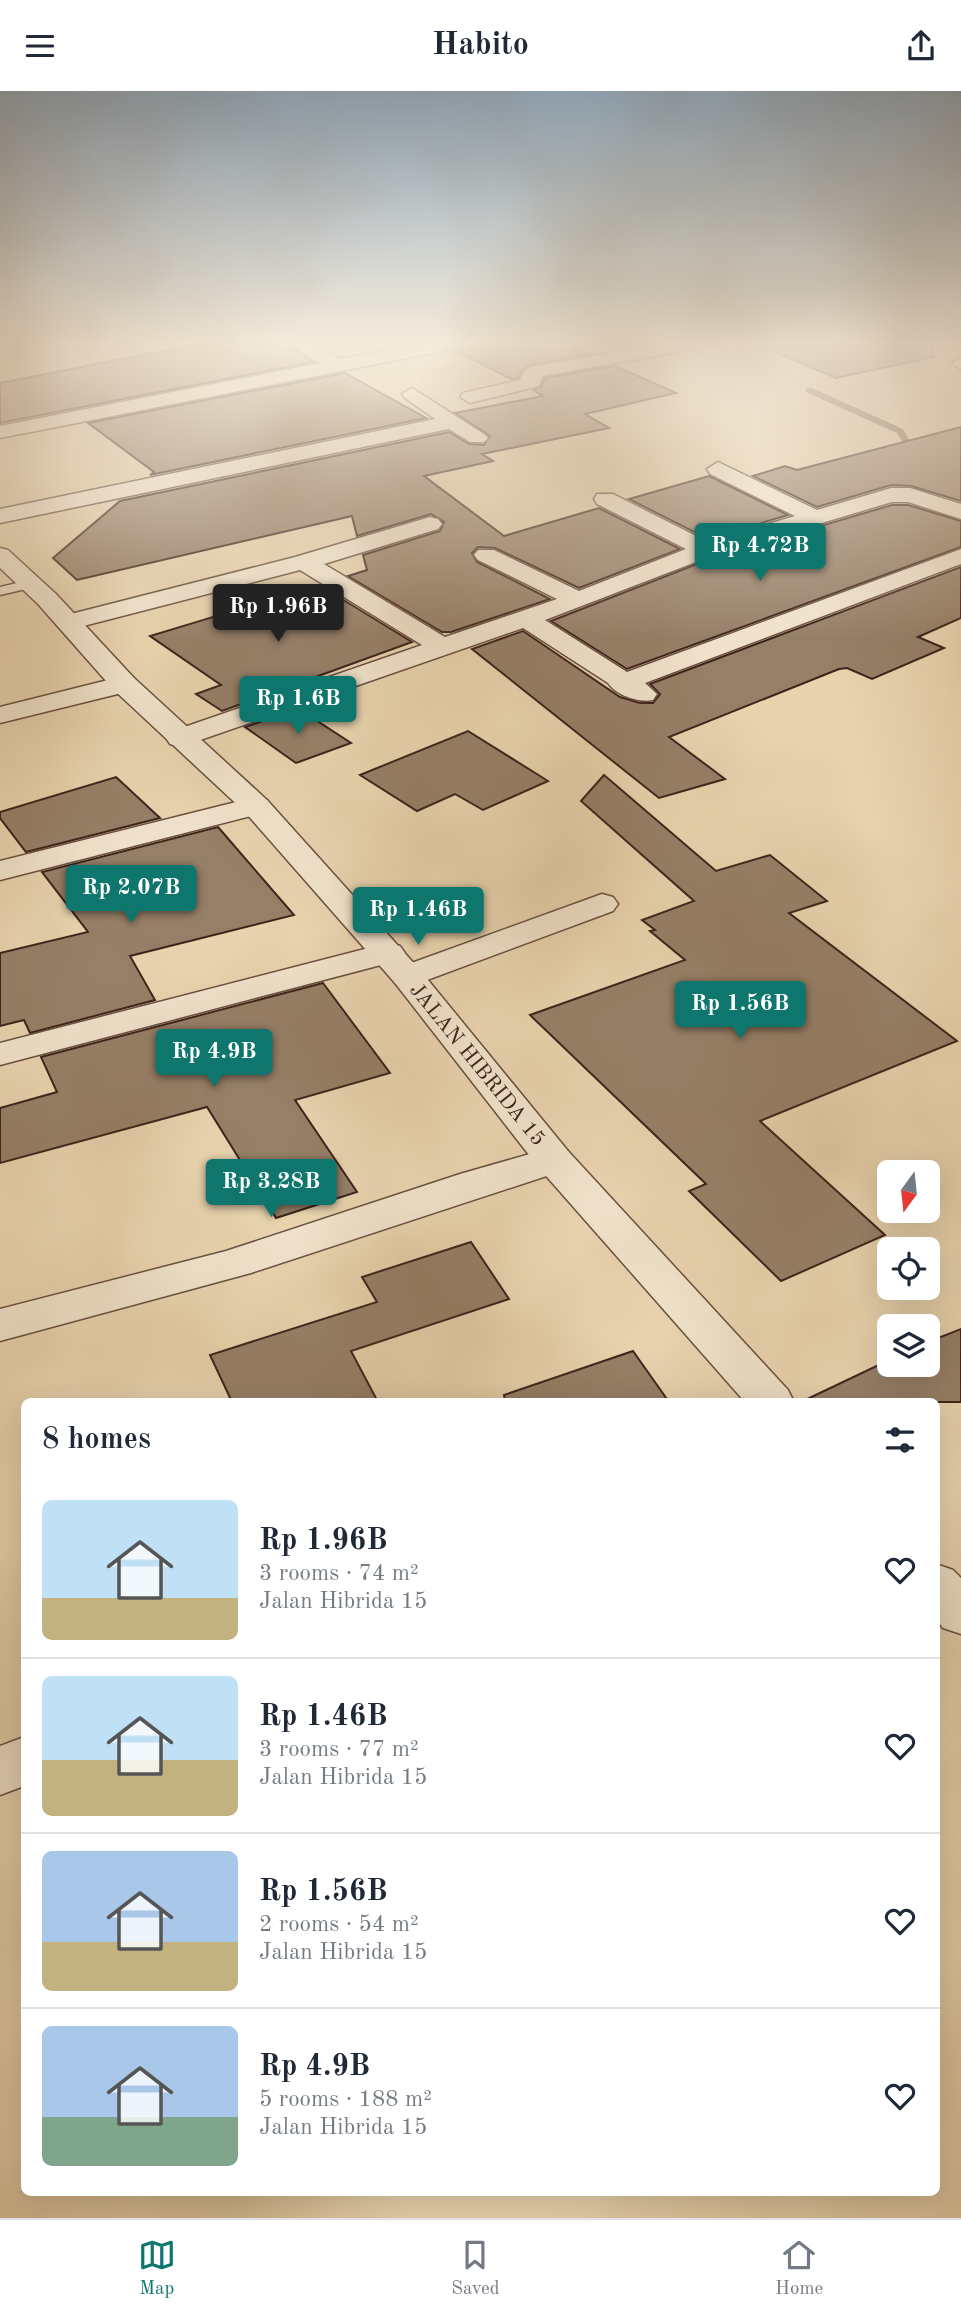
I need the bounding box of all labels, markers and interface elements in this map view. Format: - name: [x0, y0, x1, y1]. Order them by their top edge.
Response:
- icon: menu: [21, 27, 59, 65]
- icon: share: [902, 27, 940, 65]
- text: Habito: [432, 30, 529, 62]
- pin: Rp 4.72B: [688, 524, 832, 583]
- text: Rp 4.72B: [711, 534, 809, 557]
- pin: Rp 1.96B: [206, 585, 350, 644]
- text: Rp 1.96B: [229, 595, 327, 618]
- pin: Rp 1.6B: [233, 677, 363, 736]
- text: Rp 1.6B: [255, 687, 341, 710]
- pin: Rp 2.07B: [59, 865, 203, 925]
- text: Rp 2.07B: [82, 876, 180, 899]
- pin: Rp 1.46B: [346, 887, 490, 947]
- text: Rp 1.46B: [369, 898, 467, 921]
- street label: JALAN HIBRIDA 15: [405, 980, 549, 1150]
- pin: Rp 1.56B: [668, 981, 812, 1041]
- text: Rp 1.56B: [691, 992, 789, 1015]
- pin: Rp 4.9B: [149, 1030, 279, 1089]
- text: Rp 4.9B: [171, 1040, 257, 1063]
- pin: Rp 3.28B: [199, 1159, 343, 1219]
- north arrow: [877, 1160, 940, 1223]
- map controls: [877, 1160, 940, 1377]
- text: Rp 3.28B: [222, 1170, 320, 1193]
- button: locate: [877, 1237, 940, 1300]
- button: layers: [877, 1314, 940, 1377]
- icon: filters: [881, 1421, 919, 1459]
- text: 8 homes: [42, 1425, 151, 1455]
- text: Rp 1.96B: [259, 1526, 388, 1556]
- icon: home: [98, 1528, 182, 1612]
- icon: heart: [881, 1551, 919, 1589]
- text: 3 rooms · 74 m²: [259, 1562, 419, 1585]
- text: Jalan Hibrida 15: [259, 1590, 427, 1613]
- text: Rp 1.46B: [259, 1702, 388, 1732]
- icon: home: [98, 1704, 182, 1788]
- icon: heart: [881, 1727, 919, 1765]
- text: 3 rooms · 77 m²: [259, 1738, 419, 1761]
- text: Jalan Hibrida 15: [259, 1766, 427, 1789]
- text: Rp 1.56B: [259, 1877, 388, 1907]
- icon: home: [98, 1879, 182, 1963]
- icon: heart: [881, 1902, 919, 1940]
- text: 2 rooms · 54 m²: [259, 1913, 419, 1936]
- text: Jalan Hibrida 15: [259, 1941, 427, 1964]
- text: Rp 4.9B: [259, 2052, 370, 2082]
- icon: home: [98, 2054, 182, 2138]
- icon: heart: [881, 2077, 919, 2115]
- text: 5 rooms · 188 m²: [259, 2088, 432, 2111]
- text: Jalan Hibrida 15: [259, 2116, 427, 2139]
- tab: Map: [138, 2236, 176, 2301]
- tab: Saved: [451, 2236, 500, 2301]
- tab: Home: [775, 2236, 823, 2301]

